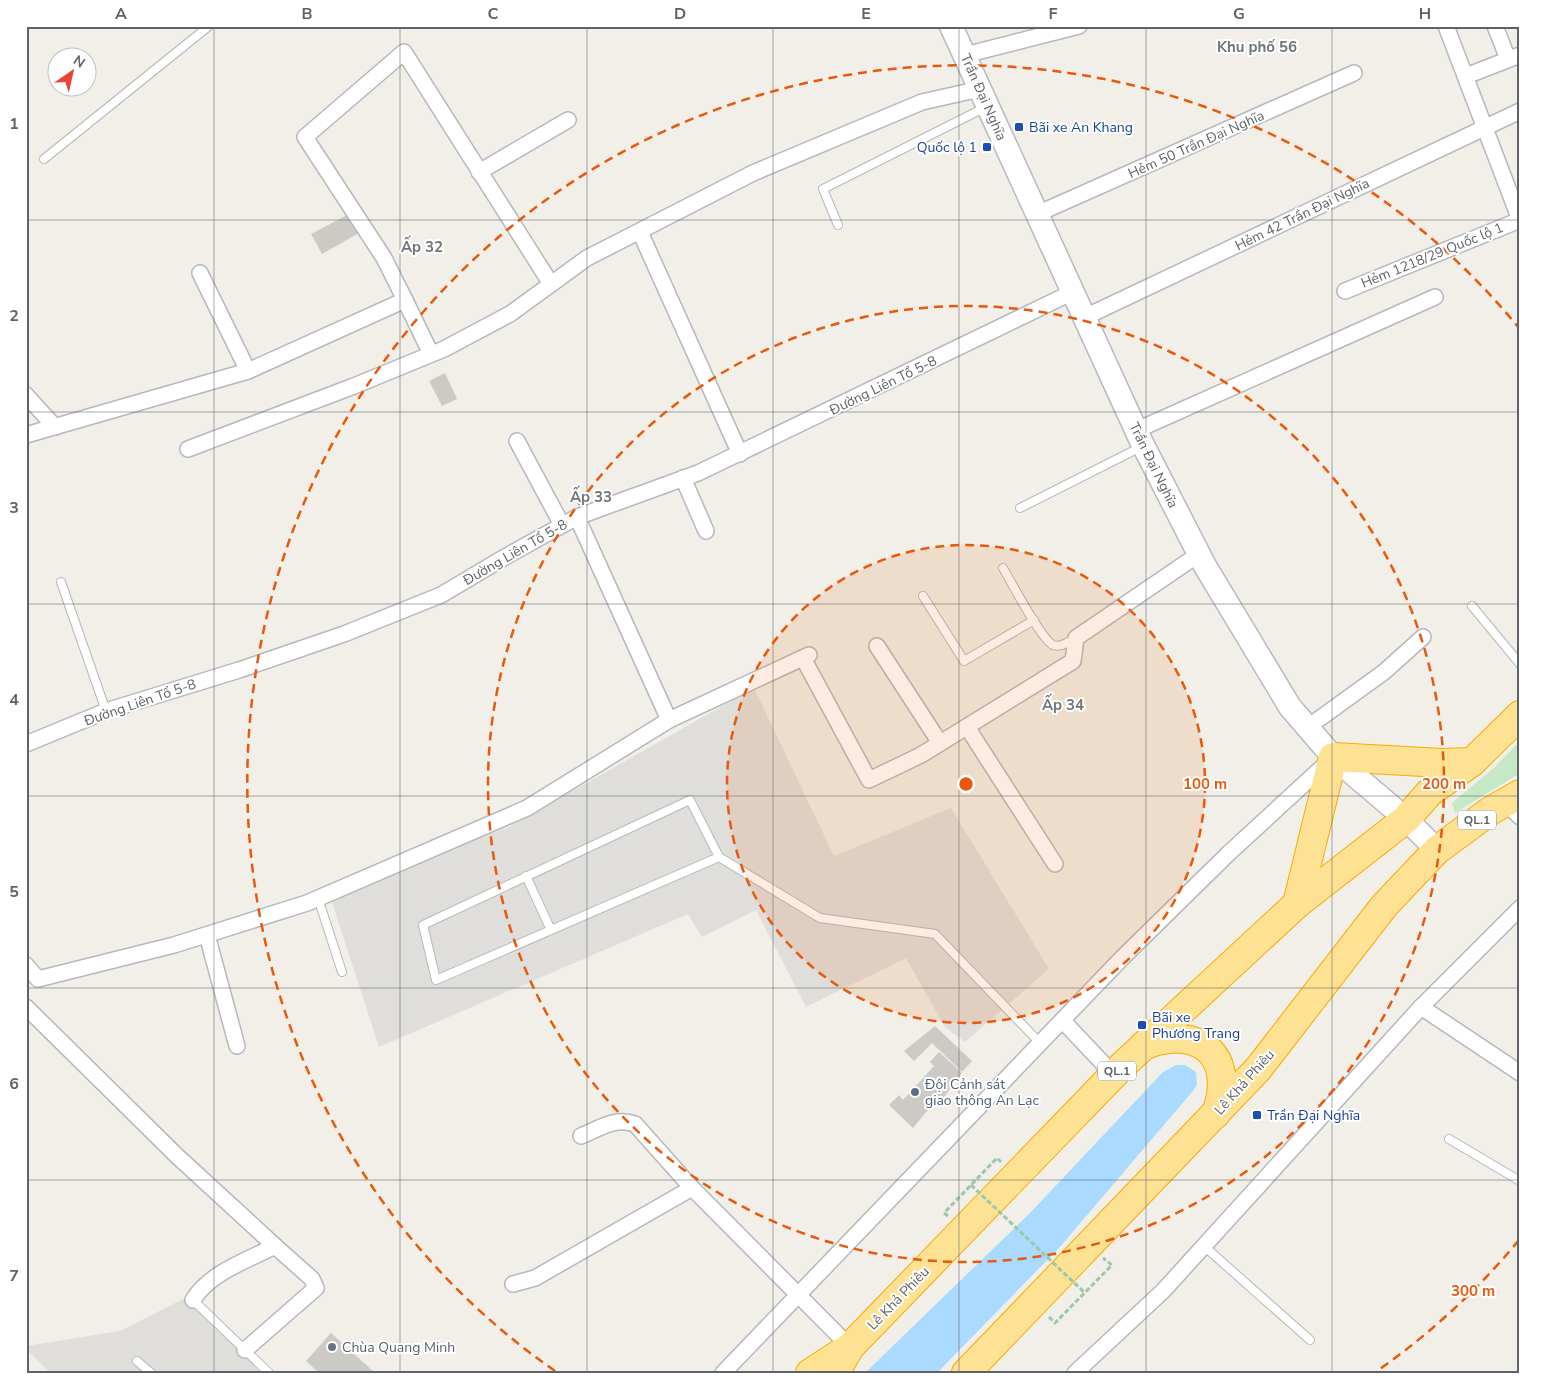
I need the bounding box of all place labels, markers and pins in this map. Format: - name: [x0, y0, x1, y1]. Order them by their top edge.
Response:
- place label: Bãi xe An Khang: [1029, 118, 1133, 137]
- marker: Bãi xe An Khang: [1013, 121, 1025, 133]
- place label: Quốc lộ 1: [917, 138, 977, 157]
- marker: Quốc lộ 1: [981, 141, 993, 153]
- centre of rings: [957, 775, 975, 793]
- place label: Bãi xe Phương Trang: [1152, 1008, 1240, 1043]
- marker: Bãi xe Phương Trang: [1136, 1019, 1148, 1031]
- place label: Đội Cảnh sát giao thông An Lạc: [924, 1075, 1039, 1110]
- marker: Đội Cảnh sát giao thông An Lạc: [909, 1086, 921, 1098]
- place label: Trần Đại Nghĩa: [1267, 1106, 1360, 1125]
- marker: Trần Đại Nghĩa: [1251, 1109, 1263, 1121]
- place label: Chùa Quang Minh: [342, 1338, 455, 1357]
- marker: Chùa Quang Minh: [326, 1341, 338, 1353]

